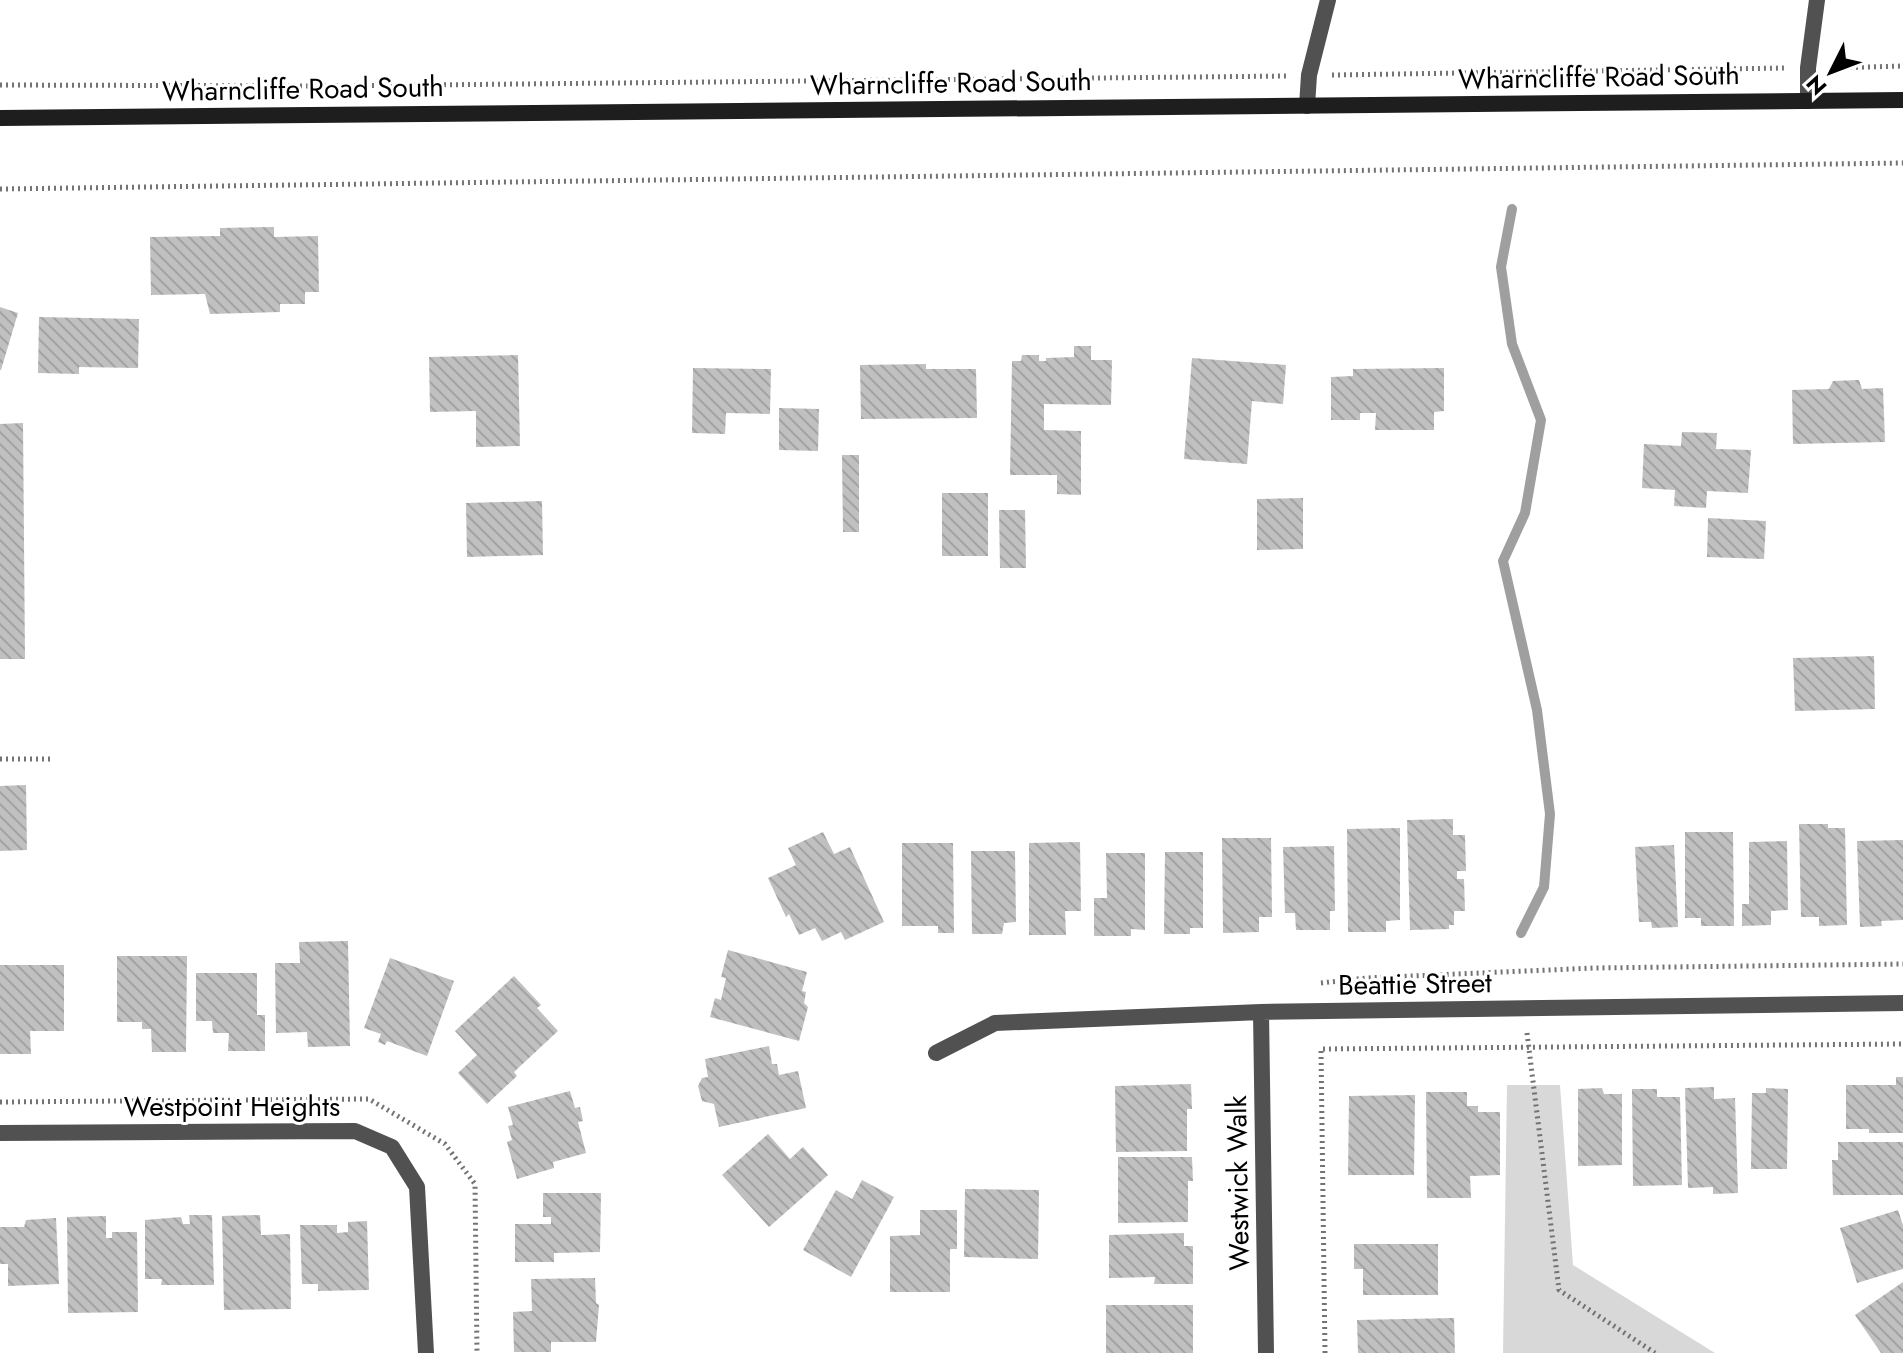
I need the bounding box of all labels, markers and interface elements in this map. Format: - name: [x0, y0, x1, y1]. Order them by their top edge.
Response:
- north arrow: [1791, 32, 1871, 112]
- street label: Wharncliffe Road South: [1458, 54, 1740, 100]
- street label: Wharncliffe Road South: [810, 60, 1092, 106]
- street label: Wharncliffe Road South: [162, 66, 444, 112]
- text: N: [1798, 68, 1834, 103]
- street label: Beattie Street: [1338, 962, 1493, 1006]
- street label: Westpoint Heights: [124, 1086, 340, 1127]
- street label: Westwick Walk: [1216, 1094, 1260, 1271]

